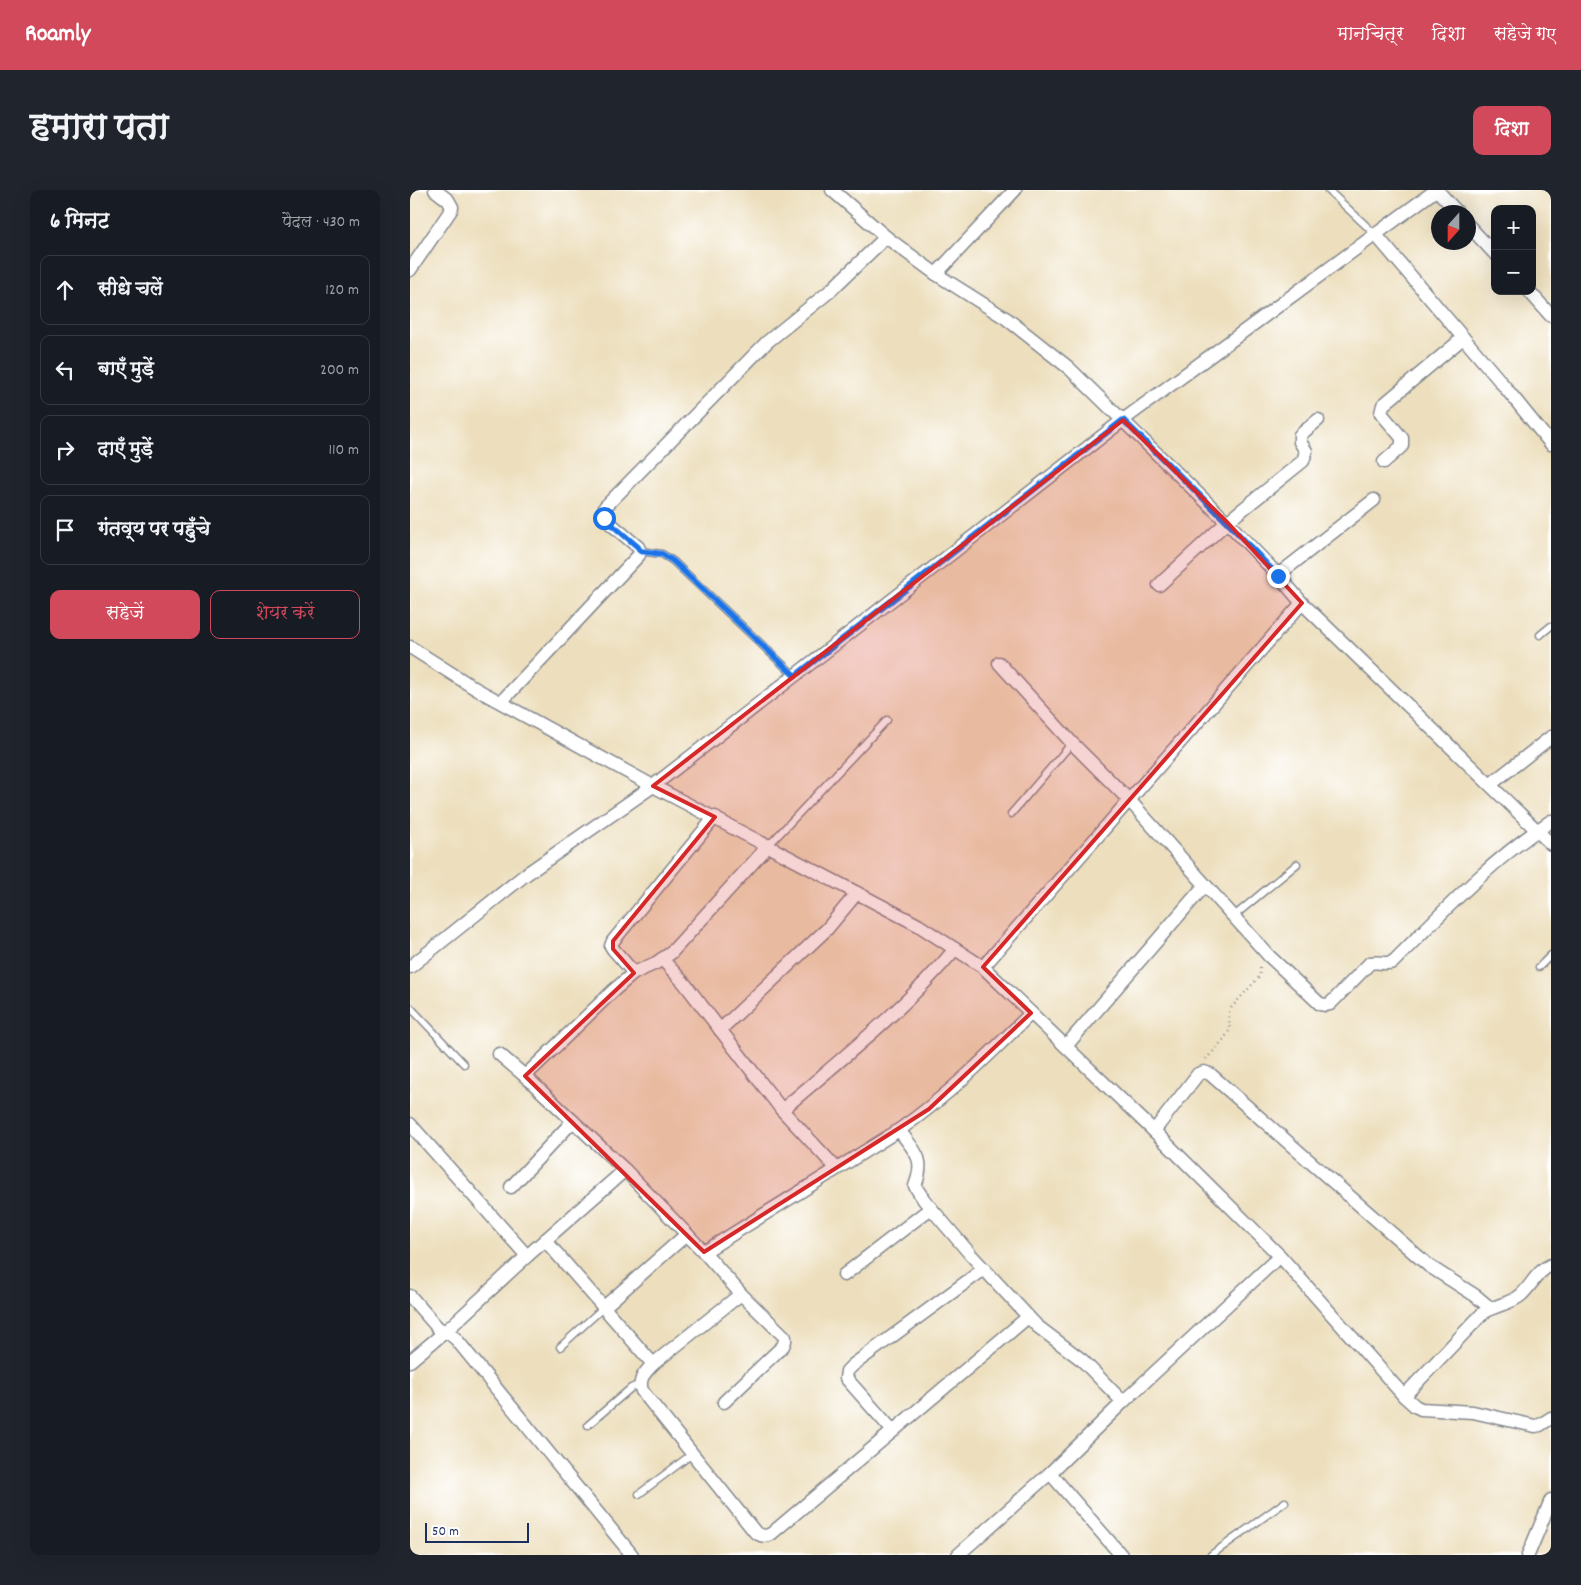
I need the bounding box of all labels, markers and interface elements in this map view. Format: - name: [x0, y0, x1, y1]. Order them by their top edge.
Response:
- text: Roamly: [25, 18, 91, 52]
- text: मानचित्र: [1337, 23, 1404, 48]
- text: दिशा: [1432, 23, 1466, 48]
- text: सहेजे गए: [1494, 23, 1556, 48]
- text: हमारा पता: [30, 105, 169, 155]
- button: दिशा: [1473, 106, 1551, 155]
- north arrow: [1431, 205, 1476, 250]
- map controls: [1491, 205, 1536, 295]
- button: +: [1491, 205, 1536, 250]
- text: 6 मिनट: [50, 208, 109, 238]
- text: पैदल · 430 m: [282, 211, 360, 234]
- button: −: [1491, 250, 1536, 295]
- icon: ahead: [51, 276, 79, 304]
- text: सीधे चलें: [98, 277, 163, 304]
- text: 120 m: [325, 279, 359, 302]
- icon: left: [51, 356, 79, 384]
- text: बाएँ मुड़ें: [98, 357, 154, 384]
- text: 200 m: [320, 359, 359, 382]
- icon: right: [51, 436, 79, 464]
- text: दाएँ मुड़ें: [98, 437, 153, 464]
- text: 110 m: [329, 439, 359, 462]
- route start: [593, 507, 616, 530]
- icon: arrive: [51, 516, 79, 544]
- text: गंतव्य पर पहुँचे: [98, 517, 210, 544]
- route end: [1267, 565, 1290, 588]
- button: सहेजें: [50, 590, 200, 639]
- button: शेयर करें: [210, 590, 360, 639]
- scale bar: [425, 1520, 529, 1543]
- text: 50 m: [432, 1522, 459, 1542]

